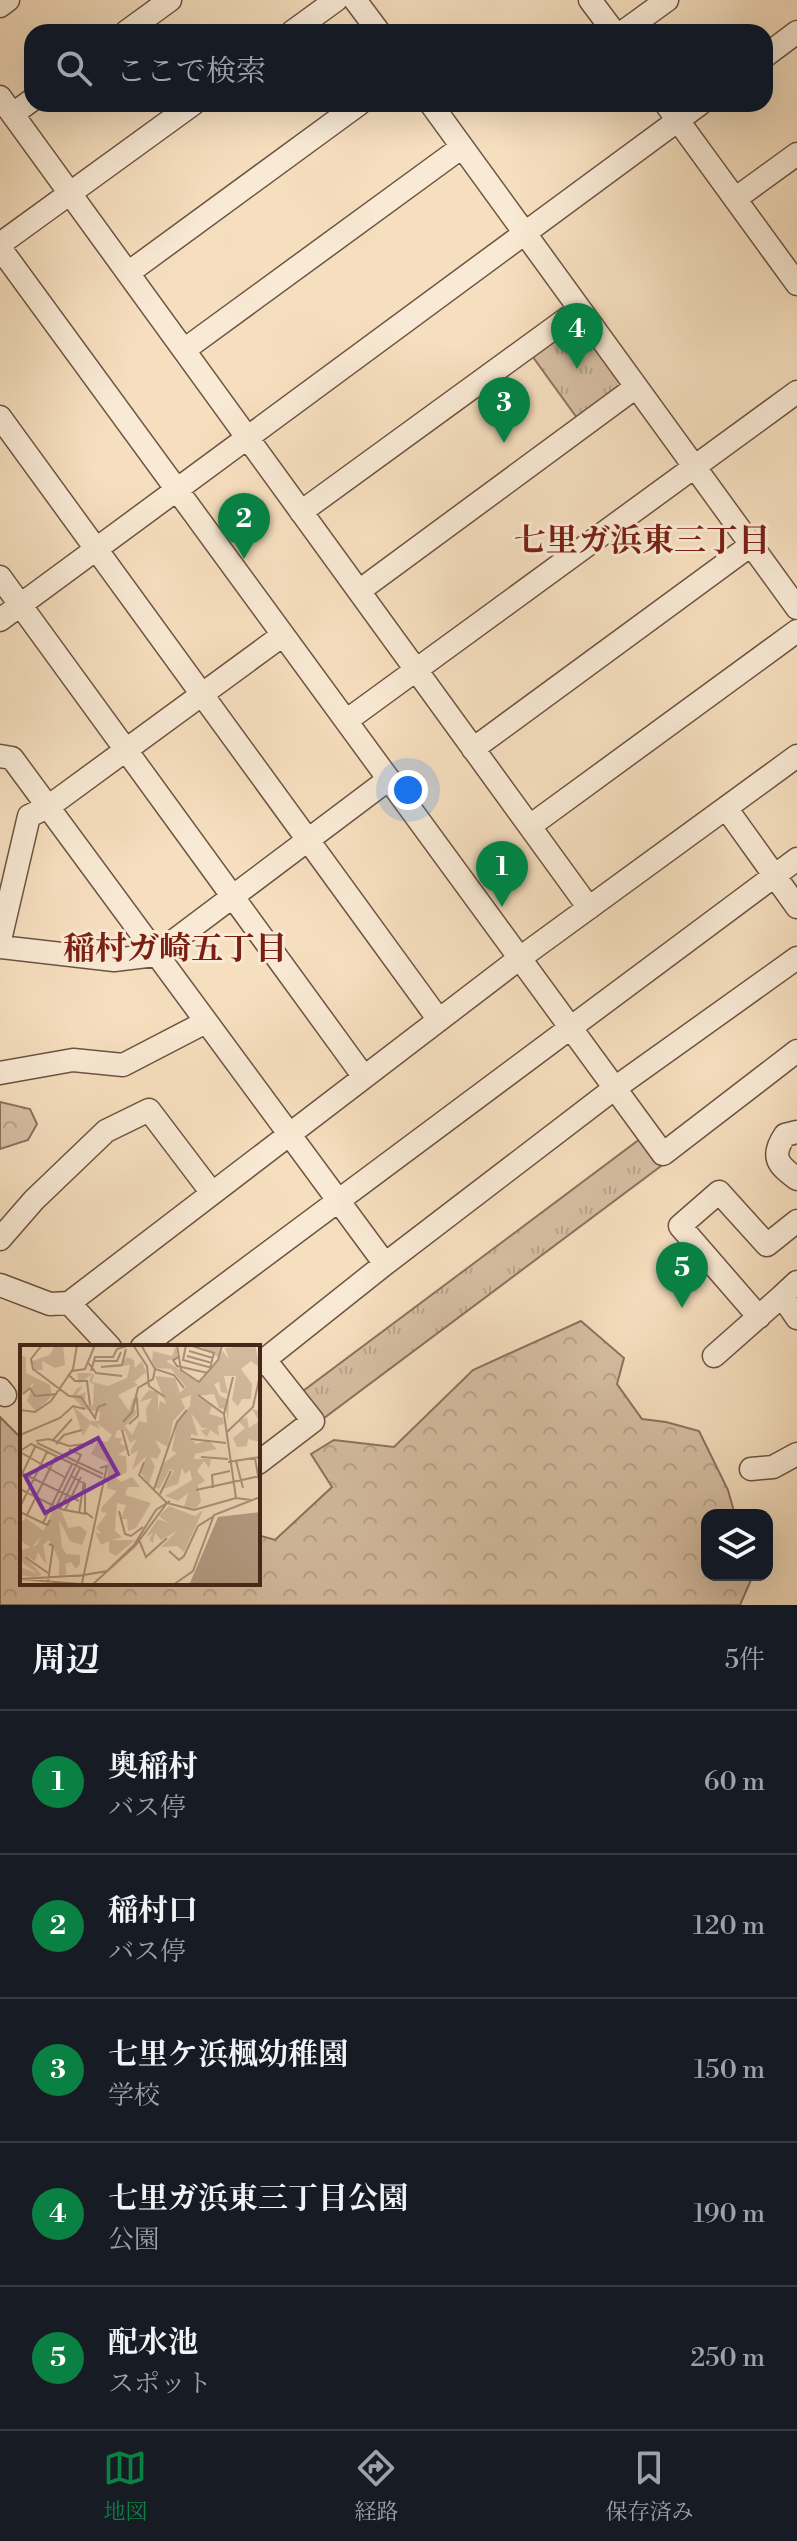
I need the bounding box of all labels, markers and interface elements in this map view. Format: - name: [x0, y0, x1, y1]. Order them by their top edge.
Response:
- search box: [24, 24, 773, 112]
- icon: search: [52, 46, 96, 90]
- text: ここで検索: [116, 53, 266, 91]
- pin: 4: [551, 303, 603, 369]
- pin: 3: [478, 377, 530, 443]
- pin: 2: [218, 493, 270, 559]
- district label: 七里ガ浜東三丁目: [514, 521, 770, 561]
- your location: [388, 770, 428, 810]
- pin: 1: [476, 841, 528, 907]
- district label: 稲村ガ崎五丁目: [63, 929, 287, 969]
- pin: 5: [656, 1242, 708, 1308]
- inset map: [20, 1345, 260, 1585]
- map controls: [701, 1509, 773, 1581]
- button: layers: [701, 1509, 773, 1581]
- text: 周辺: [32, 1640, 100, 1682]
- text: 5件: [725, 1644, 765, 1676]
- text: 奥稲村: [108, 1748, 198, 1786]
- text: 1: [52, 1766, 64, 1798]
- text: 60 m: [704, 1766, 765, 1798]
- text: バス停: [108, 1792, 186, 1824]
- text: 稲村口: [108, 1892, 198, 1930]
- text: 2: [50, 1910, 66, 1942]
- text: 120 m: [693, 1910, 765, 1942]
- text: バス停: [108, 1936, 186, 1968]
- text: 七里ケ浜楓幼稚園: [108, 2036, 348, 2074]
- text: 3: [50, 2054, 66, 2086]
- text: 150 m: [694, 2054, 765, 2086]
- text: 学校: [108, 2080, 160, 2112]
- text: 七里ガ浜東三丁目公園: [108, 2180, 408, 2218]
- text: 4: [49, 2198, 67, 2230]
- text: 190 m: [694, 2198, 765, 2230]
- text: 公園: [108, 2224, 160, 2256]
- text: 配水池: [108, 2324, 198, 2362]
- text: 5: [50, 2342, 66, 2374]
- text: 250 m: [690, 2342, 765, 2374]
- text: スポット: [108, 2368, 212, 2400]
- tab: 地図: [103, 2446, 148, 2526]
- tab: 経路: [354, 2446, 399, 2526]
- tab: 保存済み: [605, 2446, 694, 2526]

